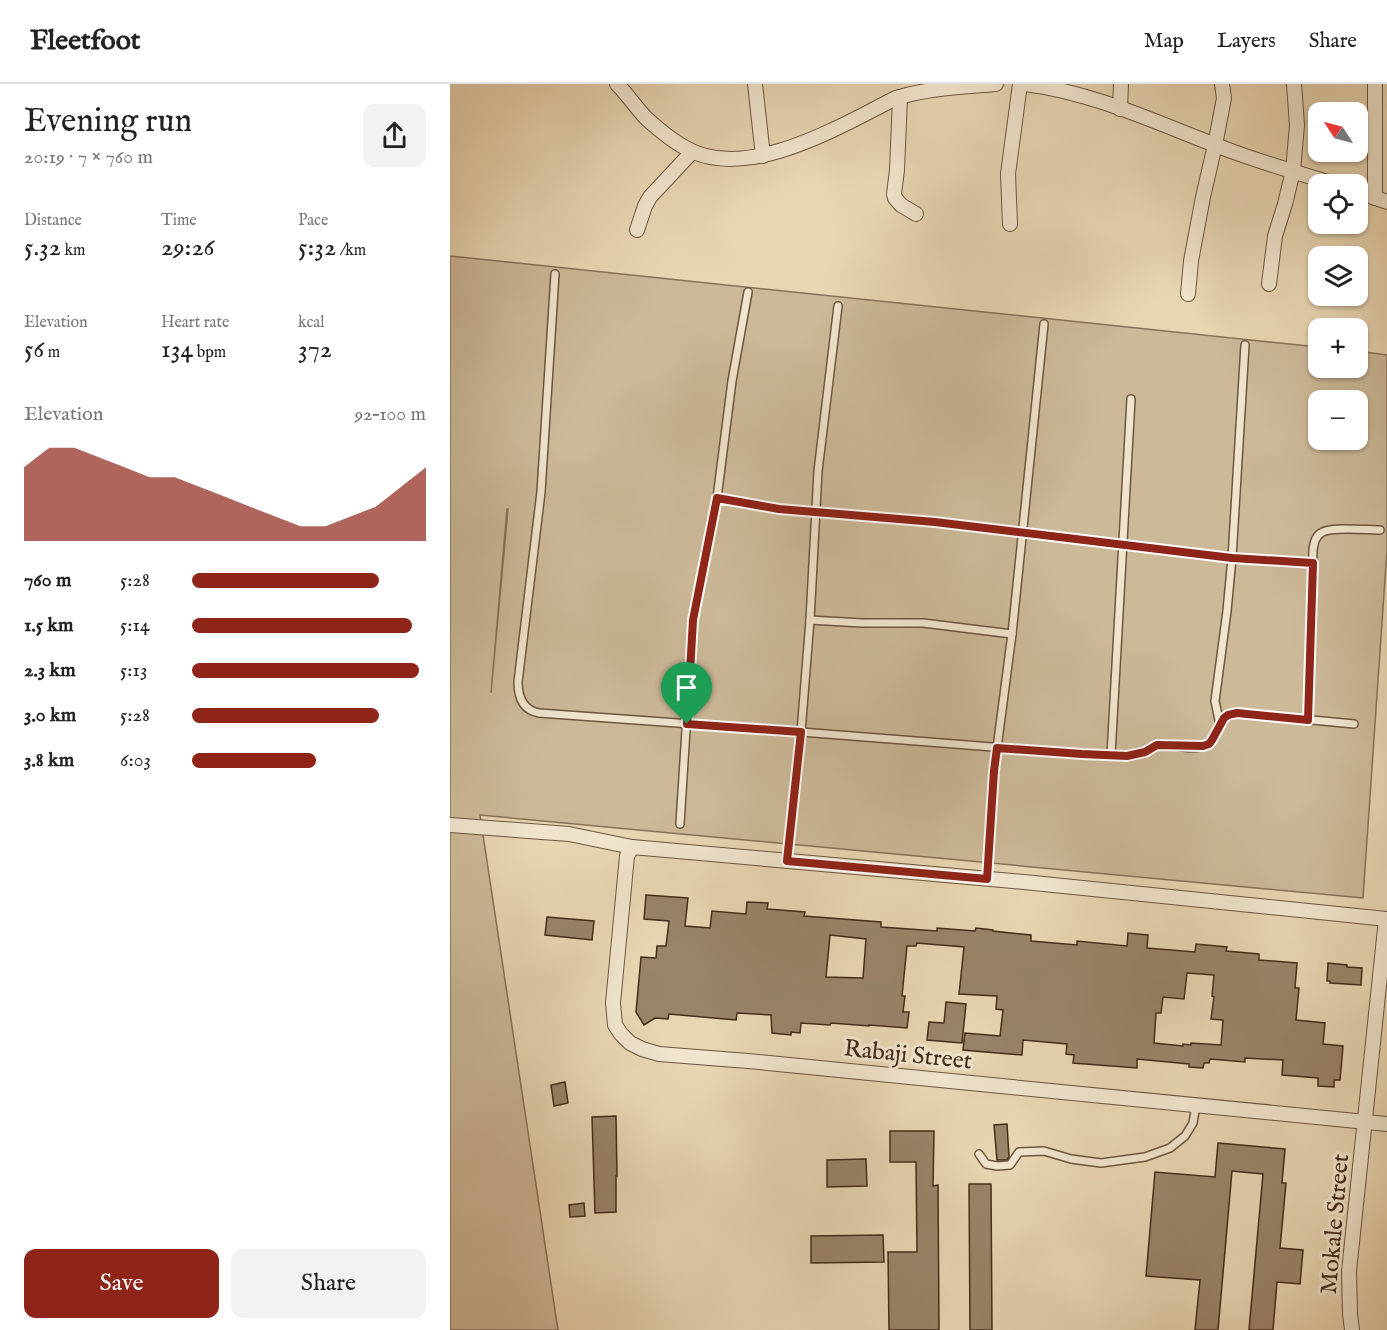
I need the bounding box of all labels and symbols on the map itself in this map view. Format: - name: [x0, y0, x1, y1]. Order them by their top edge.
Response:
- north arrow: [1308, 102, 1368, 162]
- pin: [661, 662, 712, 724]
- street label: Rabaji Street: [842, 1033, 973, 1078]
- street label: Mokale Street: [1314, 1153, 1357, 1296]

